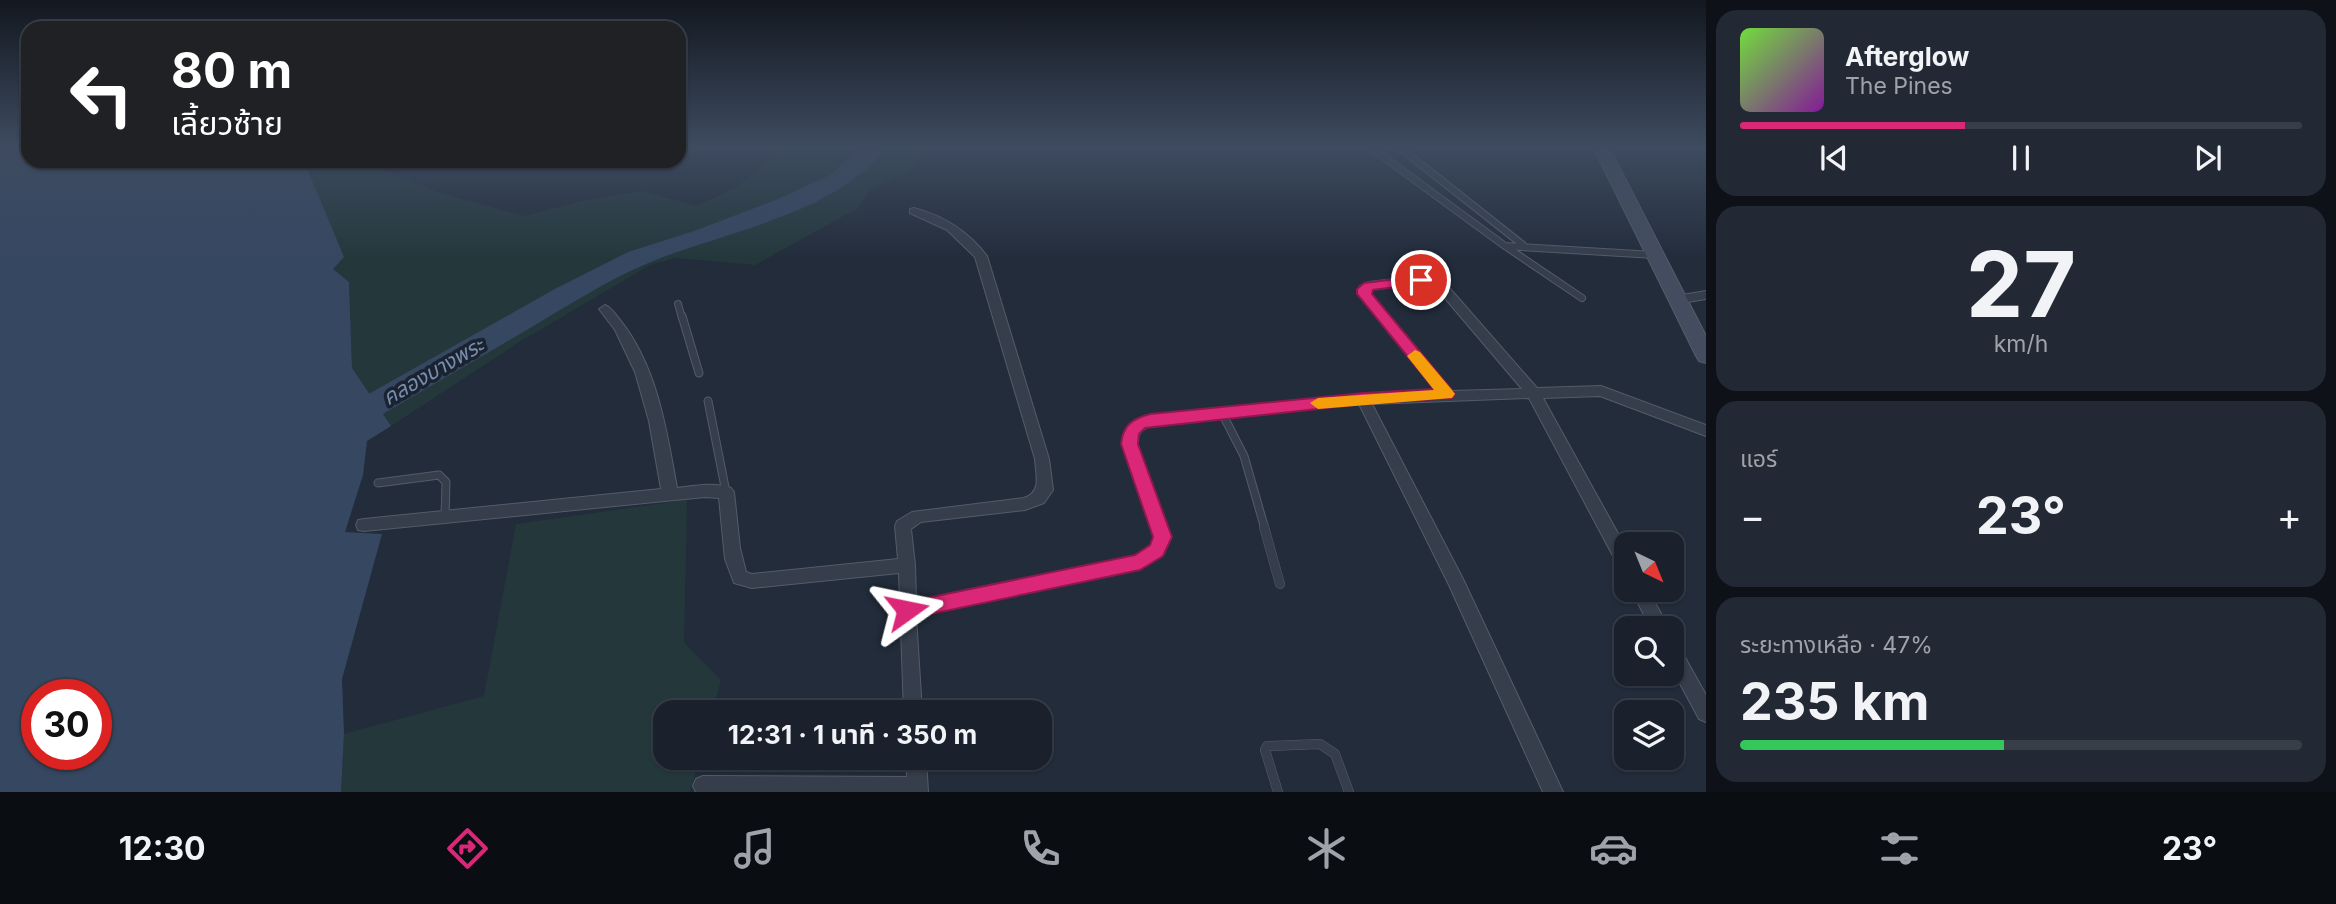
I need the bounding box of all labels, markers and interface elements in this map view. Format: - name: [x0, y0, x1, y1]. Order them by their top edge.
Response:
- text: 80 m: [171, 41, 292, 100]
- text: Afterglow: [1845, 41, 1969, 72]
- icon: left: [56, 49, 147, 140]
- text: The Pines: [1845, 72, 1953, 100]
- text: เลี้ยวซ้าย: [171, 104, 283, 143]
- icon: previous: [1815, 139, 1853, 177]
- icon: pause: [2002, 139, 2040, 177]
- icon: next: [2189, 139, 2227, 177]
- text: 27: [1966, 229, 2076, 339]
- pin: [1391, 250, 1451, 310]
- icon: arrive: [1402, 261, 1440, 299]
- text: km/h: [1994, 330, 2048, 358]
- water label: คลองบางพระ: [378, 331, 490, 410]
- text: แอร์: [1740, 445, 1777, 473]
- text: 23°: [1976, 484, 2066, 547]
- text: −: [1740, 493, 1765, 539]
- text: +: [2277, 493, 2302, 539]
- north arrow: [1614, 532, 1684, 602]
- map controls: [1614, 532, 1684, 770]
- position arrow: [870, 573, 944, 647]
- button: search: [1614, 616, 1684, 686]
- text: ระยะทางเหลือ · 47%: [1740, 631, 1933, 659]
- text: 235 km: [1740, 670, 1930, 733]
- speed limit sign: 30: [21, 679, 112, 770]
- button: layers: [1614, 700, 1684, 770]
- text: 12:31 · 1 นาที · 350 m: [728, 719, 977, 750]
- icon: directions: [443, 824, 492, 873]
- icon: music: [730, 824, 779, 873]
- icon: phone: [1016, 824, 1065, 873]
- icon: climate: [1302, 824, 1351, 873]
- icon: car: [1589, 824, 1638, 873]
- icon: filters: [1875, 824, 1924, 873]
- text: 12:30: [119, 829, 206, 868]
- text: 23°: [2162, 829, 2217, 868]

